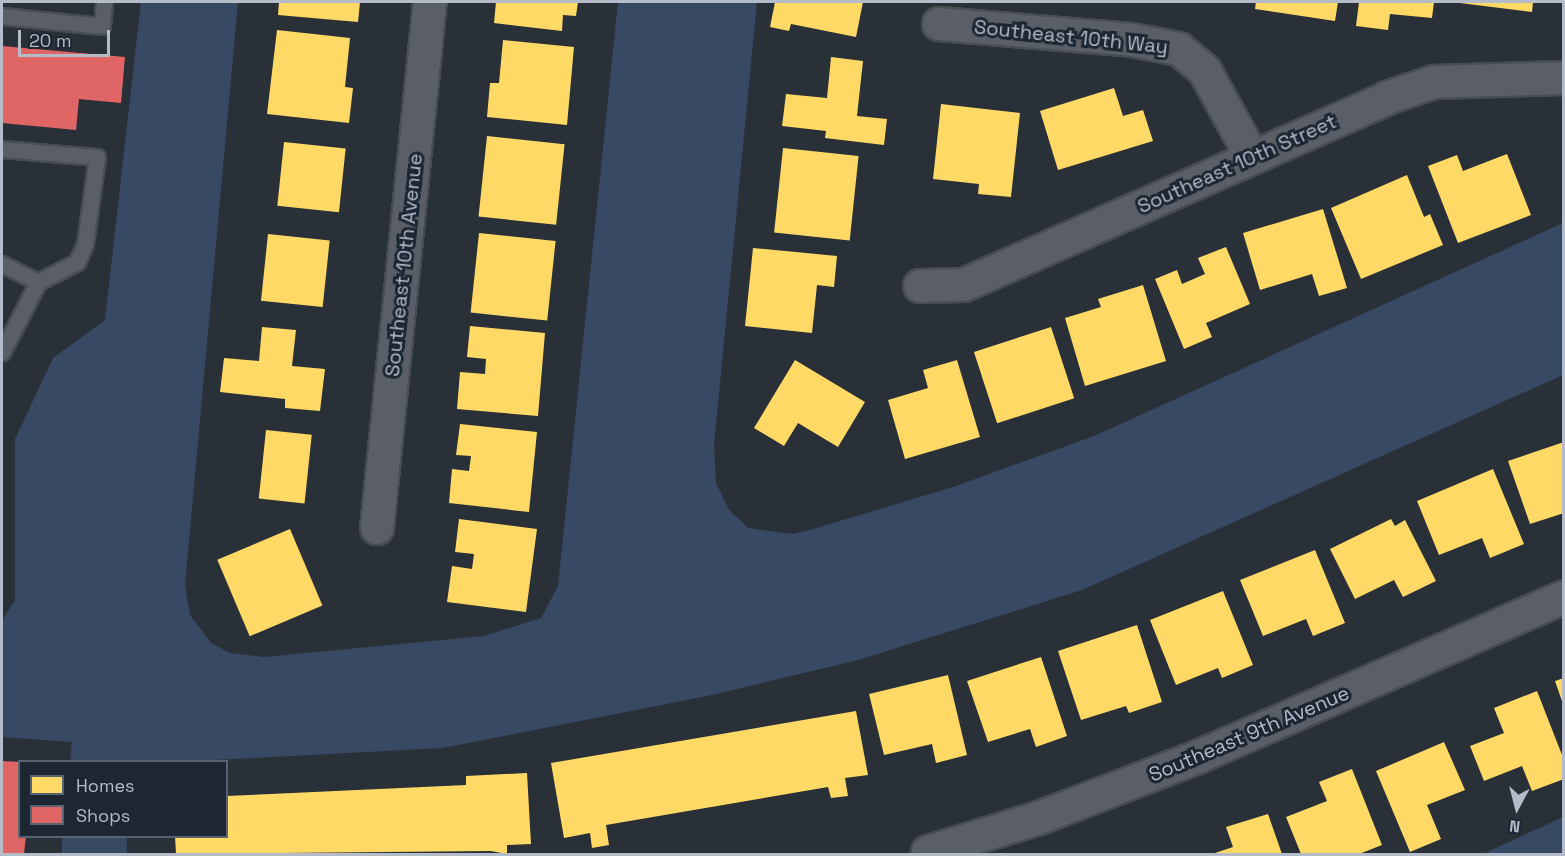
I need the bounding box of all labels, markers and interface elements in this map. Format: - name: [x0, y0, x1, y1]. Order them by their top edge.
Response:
- street label: Southeast 10th Way: [973, 15, 1169, 59]
- scale bar: [21, 18, 112, 56]
- text: 20 m: [29, 29, 72, 52]
- street label: Southeast 10th Street: [1134, 109, 1340, 219]
- street label: Southeast 10th Avenue: [380, 152, 428, 378]
- street label: Southeast 9th Avenue: [1145, 681, 1353, 787]
- legend: [18, 760, 228, 838]
- text: Homes: [76, 774, 135, 797]
- north arrow: [1487, 778, 1547, 838]
- text: Shops: [76, 804, 130, 827]
- text: N: [1508, 815, 1521, 837]

